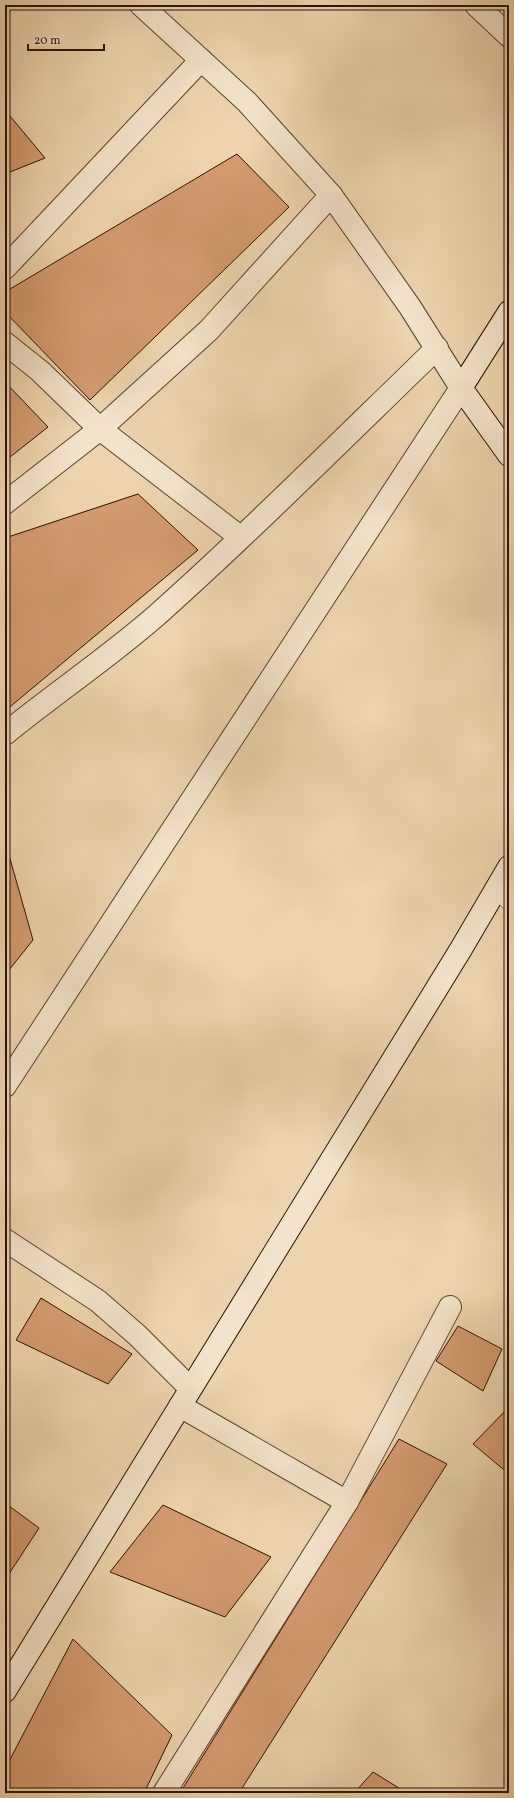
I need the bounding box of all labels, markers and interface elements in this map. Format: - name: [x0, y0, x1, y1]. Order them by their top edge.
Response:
- scale bar: [28, 26, 104, 52]
- text: 20 m: [34, 33, 61, 49]

